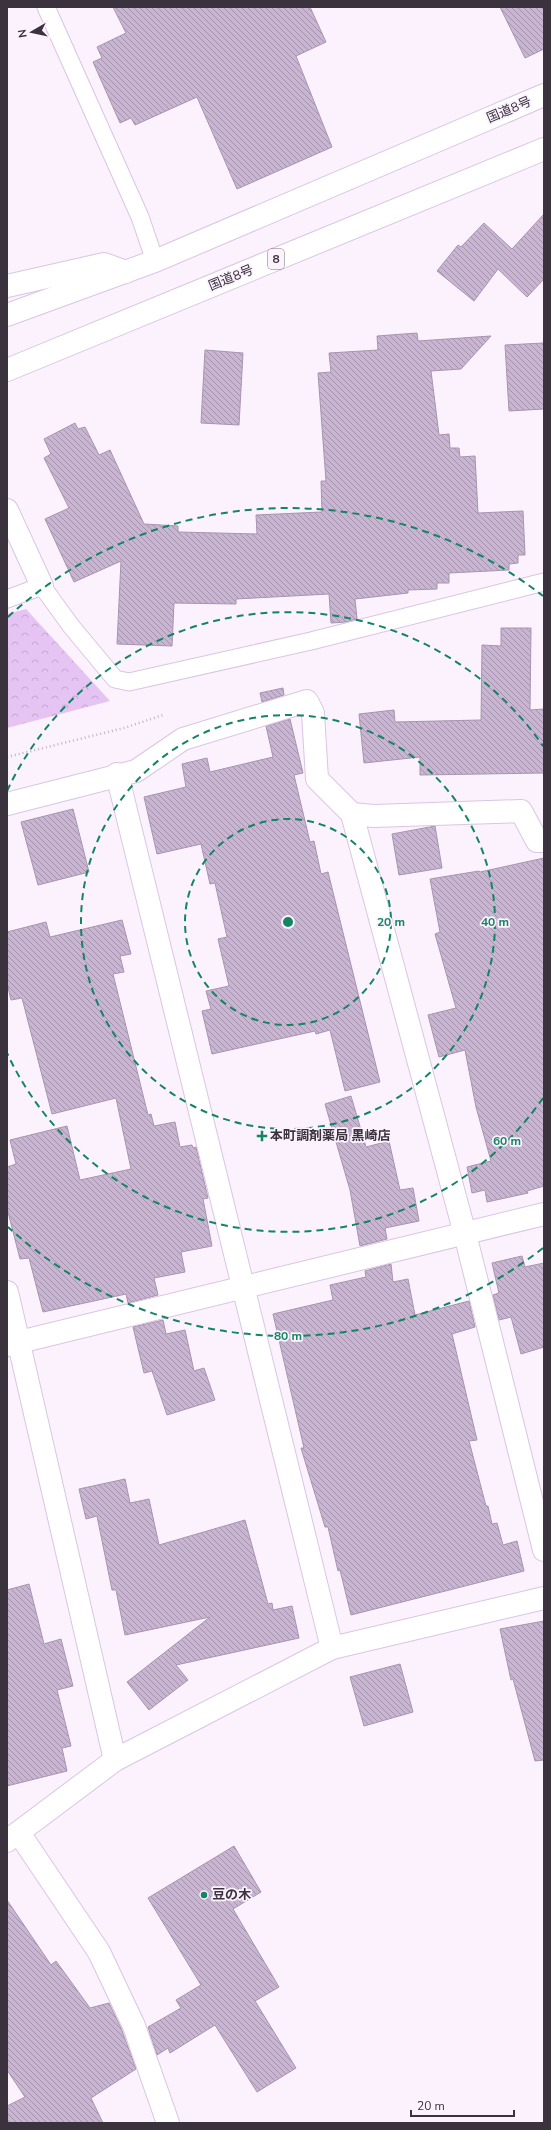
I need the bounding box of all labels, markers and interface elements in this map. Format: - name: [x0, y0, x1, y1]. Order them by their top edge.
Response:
- north arrow: [12, 12, 52, 52]
- text: N: [15, 28, 31, 39]
- street label: 国道8号: [484, 93, 534, 127]
- road number: 8: [268, 249, 284, 269]
- street label: 国道8号: [206, 261, 256, 295]
- text: 20 m: [377, 914, 405, 930]
- text: 40 m: [481, 914, 509, 930]
- centre of rings: [281, 915, 295, 929]
- place label: 本町調剤薬局 黒崎店: [270, 1127, 391, 1145]
- marker: 本町調剤薬局 黒崎店: [257, 1131, 267, 1141]
- text: 60 m: [493, 1133, 521, 1149]
- text: 80 m: [274, 1328, 302, 1344]
- place label: 豆の木: [212, 1886, 252, 1904]
- marker: 豆の木: [199, 1890, 209, 1900]
- scale bar: [411, 2092, 514, 2118]
- text: 20 m: [417, 2098, 445, 2114]

